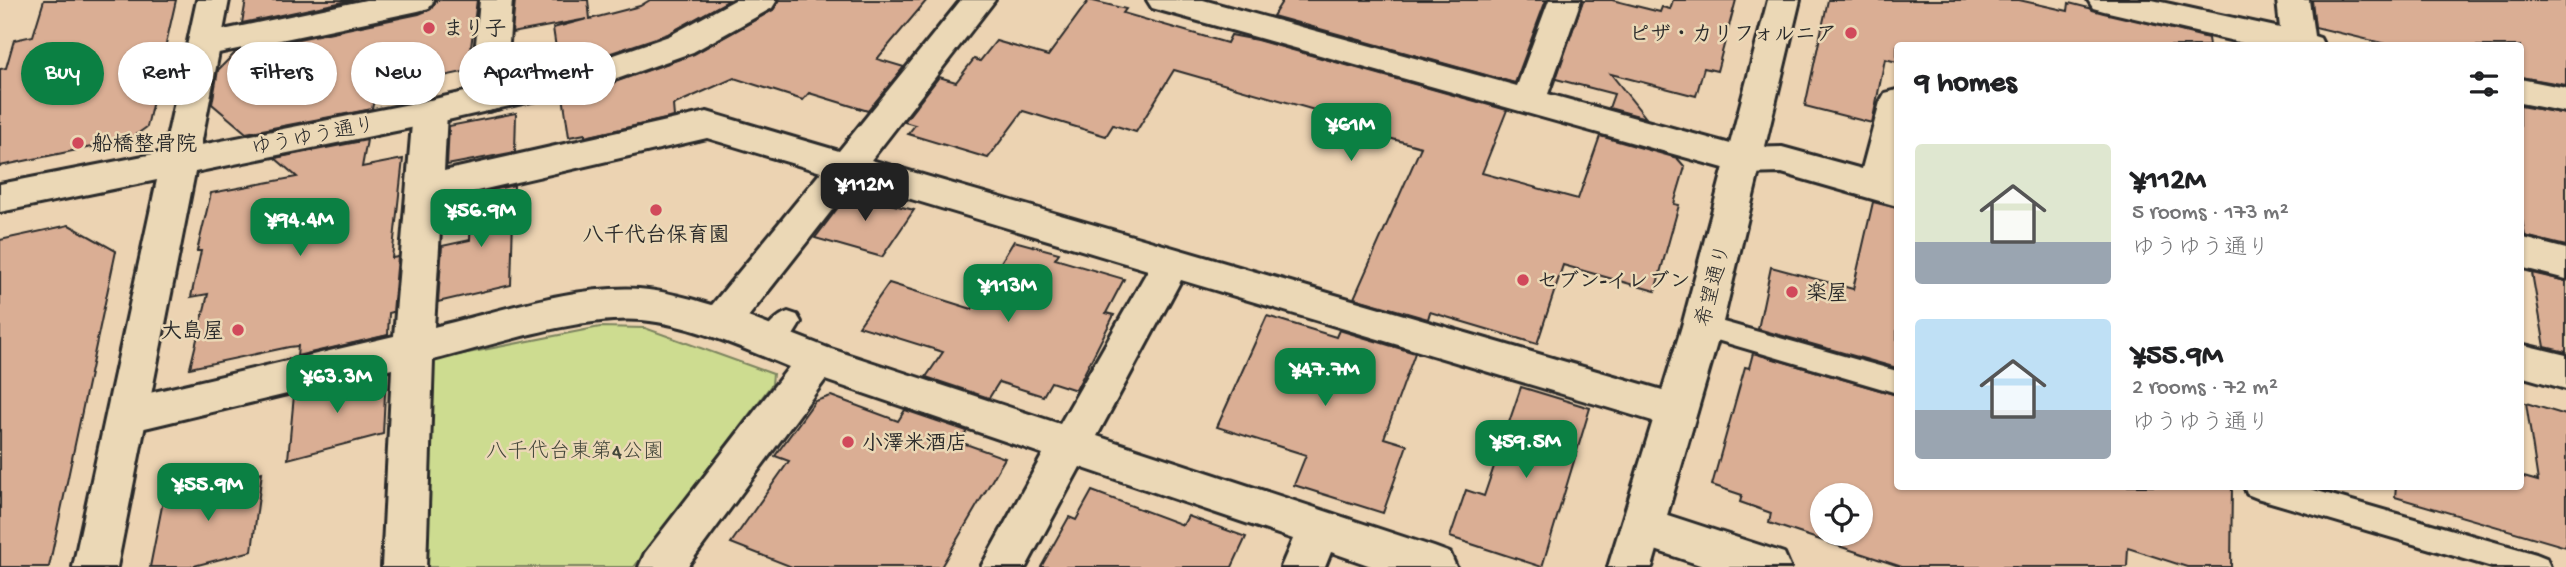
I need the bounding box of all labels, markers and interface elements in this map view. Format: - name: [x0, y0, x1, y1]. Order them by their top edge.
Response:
- place label: まり子: [443, 18, 506, 44]
- marker: まり子: [421, 20, 437, 36]
- place label: ピザ・カリフォルニア: [1629, 24, 1837, 49]
- marker: ピザ・カリフォルニア: [1843, 25, 1859, 41]
- chip: Buy: [21, 42, 104, 105]
- chip: Rent: [118, 42, 213, 105]
- chip: Filters: [227, 42, 337, 105]
- chip: New: [351, 42, 445, 105]
- chip: Apartment: [459, 42, 616, 105]
- icon: filters: [2465, 65, 2503, 103]
- text: 9 homes: [1915, 67, 2017, 102]
- pin: ¥61M: [1310, 104, 1392, 163]
- text: ¥61M: [1327, 112, 1375, 139]
- street label: ゆうゆう通り: [249, 113, 378, 163]
- place label: 船橋整骨院: [92, 132, 197, 159]
- marker: 船橋整骨院: [70, 135, 86, 151]
- pin: ¥112M: [816, 164, 914, 223]
- text: ¥112M: [2132, 165, 2206, 200]
- text: ¥112M: [837, 172, 893, 199]
- icon: home: [1971, 172, 2055, 256]
- pin: ¥56.9M: [424, 190, 538, 249]
- pin: ¥94.4M: [243, 198, 357, 258]
- text: ¥56.9M: [446, 198, 516, 225]
- text: 5 rooms · 173 m²: [2132, 200, 2289, 227]
- marker: 八千代台保育園: [648, 202, 664, 218]
- text: ¥94.4M: [266, 207, 334, 234]
- place label: 八千代台保育園: [583, 223, 730, 250]
- text: ゆうゆう通り: [2132, 236, 2270, 263]
- street label: 希望通り: [1691, 242, 1738, 330]
- pin: ¥113M: [959, 264, 1057, 324]
- place label: セブン-イレブン: [1537, 270, 1691, 296]
- marker: セブン-イレブン: [1515, 272, 1531, 288]
- text: ¥113M: [979, 273, 1037, 300]
- place label: 楽屋: [1806, 281, 1848, 308]
- marker: 楽屋: [1784, 284, 1800, 300]
- place label: 大島屋: [161, 319, 224, 346]
- marker: 大島屋: [230, 322, 246, 338]
- text: ¥55.9M: [2132, 340, 2223, 375]
- icon: home: [1971, 347, 2055, 431]
- pin: ¥47.7M: [1268, 348, 1382, 408]
- pin: ¥63.3M: [280, 356, 394, 415]
- text: ¥47.7M: [1291, 357, 1359, 384]
- text: ¥63.3M: [302, 364, 372, 391]
- text: 2 rooms · 72 m²: [2132, 375, 2278, 402]
- text: ゆうゆう通り: [2132, 411, 2270, 438]
- pin: ¥59.5M: [1469, 420, 1583, 480]
- text: ¥59.5M: [1491, 429, 1561, 456]
- place label: 小澤米酒店: [862, 431, 967, 458]
- marker: 小澤米酒店: [840, 434, 856, 450]
- park label: 八千代台東第4公園: [486, 439, 664, 466]
- pin: ¥55.9M: [151, 463, 265, 523]
- text: ¥55.9M: [173, 472, 243, 499]
- map controls: [1810, 483, 1873, 546]
- button: locate: [1810, 483, 1873, 546]

